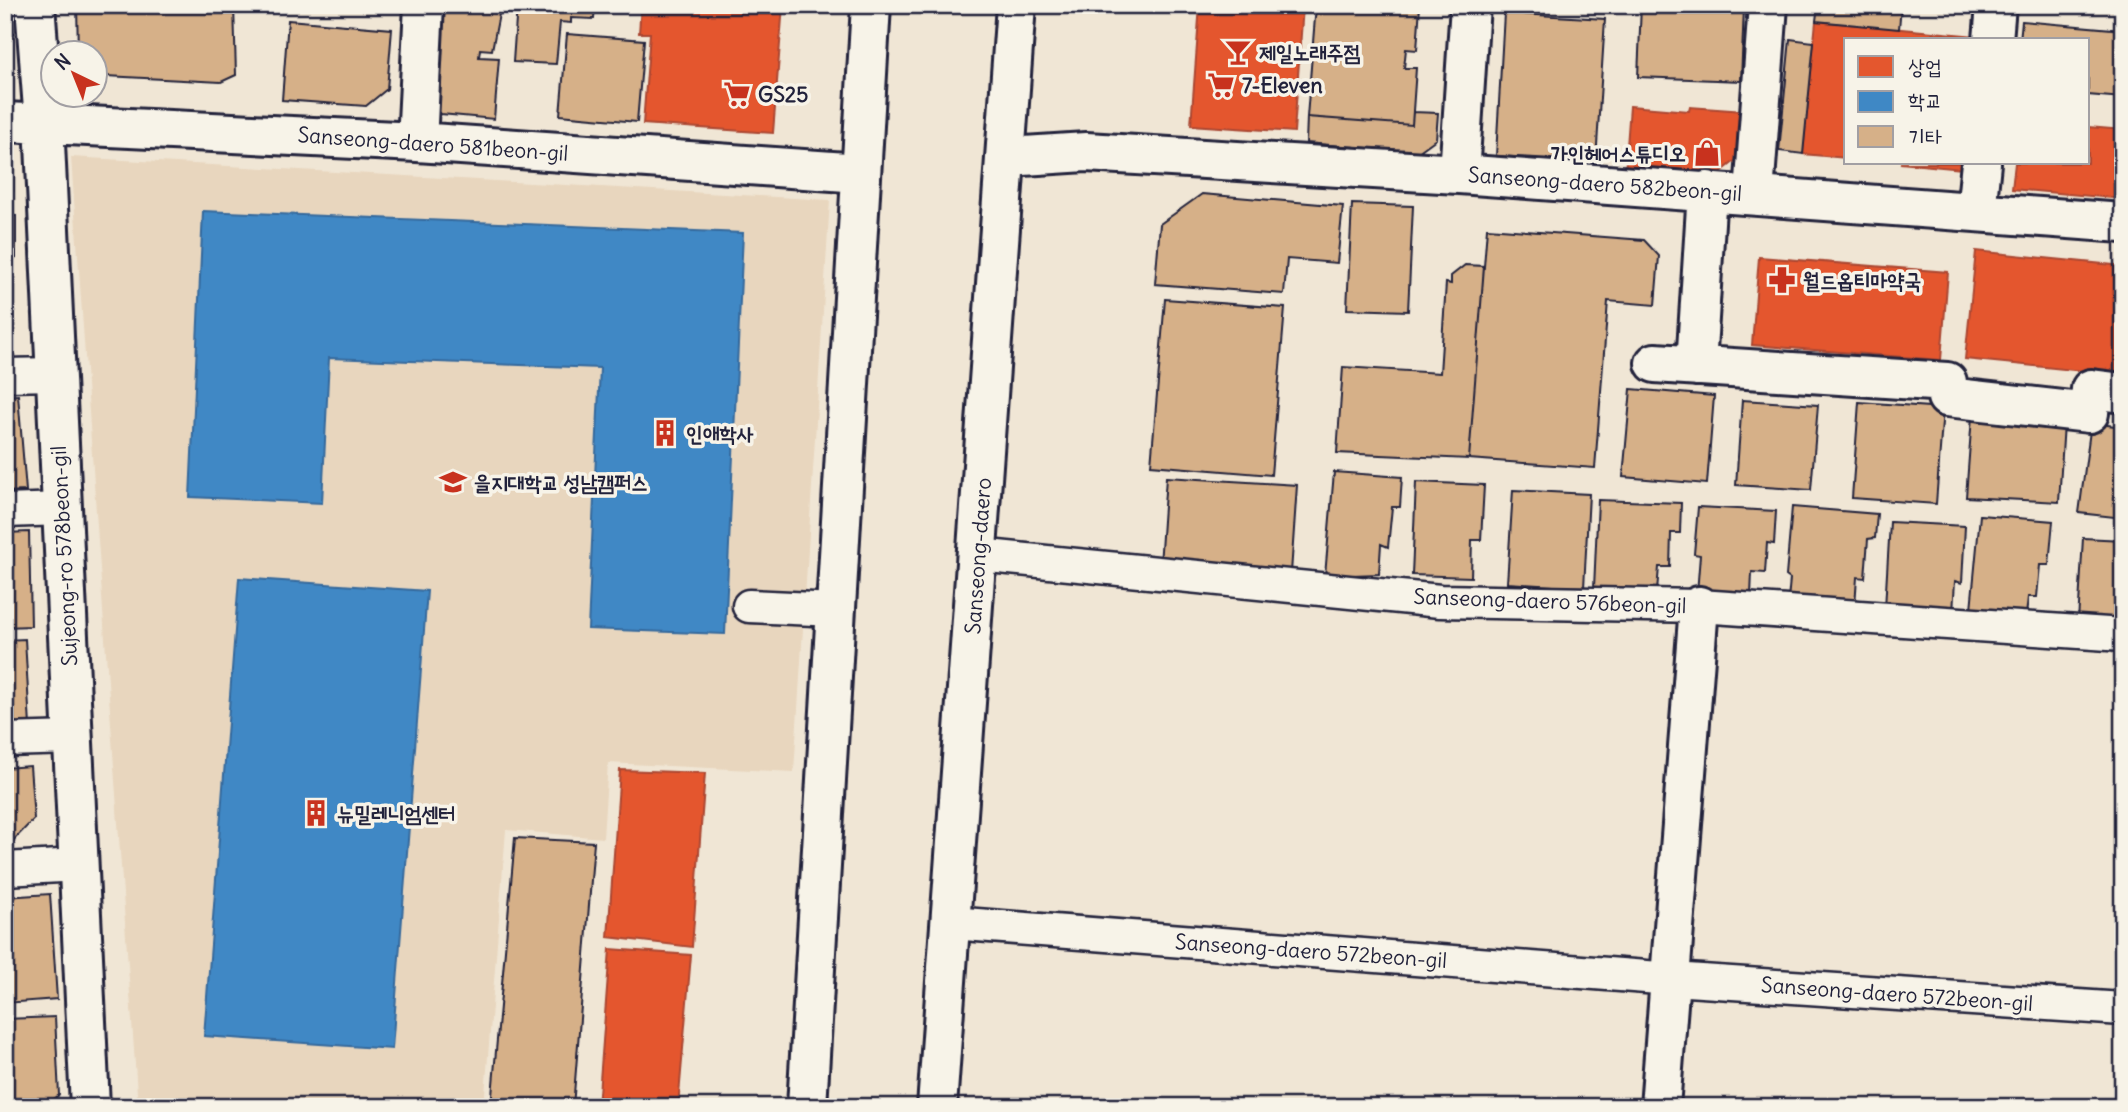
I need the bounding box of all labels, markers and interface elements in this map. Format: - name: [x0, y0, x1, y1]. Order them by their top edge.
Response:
- bar icon: 제일노래주점: [1223, 37, 1253, 67]
- north arrow: [38, 38, 108, 108]
- legend: [1844, 38, 2090, 164]
- place label: 제일노래주점: [1259, 39, 1360, 66]
- text: N: [49, 48, 75, 75]
- text: 상업: [1908, 53, 1942, 80]
- supermarket icon: 7-Eleven: [1206, 70, 1236, 100]
- place label: 7-Eleven: [1242, 72, 1323, 99]
- supermarket icon: GS25: [722, 79, 752, 109]
- place label: GS25: [758, 81, 808, 108]
- text: 학교: [1908, 87, 1942, 114]
- street label: Sanseong-daero 581beon-gil: [297, 121, 569, 167]
- text: 기타: [1908, 123, 1942, 150]
- shop icon: 가인헤어스튜디오: [1692, 138, 1722, 168]
- place label: 가인헤어스튜디오: [1551, 140, 1686, 167]
- street label: Sanseong-daero 582beon-gil: [1467, 161, 1743, 207]
- pharmacy icon: 월드옵티마약국: [1767, 265, 1797, 295]
- place label: 월드옵티마약국: [1803, 267, 1921, 294]
- building icon: 인애학사: [650, 418, 680, 448]
- place label: 인애학사: [686, 420, 754, 447]
- street label: Sujeong-ro 578beon-gil: [45, 445, 83, 667]
- school or university icon: 을지대학교 성남캠퍼스: [438, 467, 468, 497]
- place label: 을지대학교 성남캠퍼스: [474, 469, 648, 496]
- street label: Sanseong-daero: [959, 477, 997, 635]
- street label: Sanseong-daero 576beon-gil: [1413, 583, 1687, 619]
- building icon: 뉴밀레니엄센터: [301, 798, 331, 828]
- place label: 뉴밀레니엄센터: [337, 800, 455, 827]
- street label: Sanseong-daero 572beon-gil: [1174, 928, 1448, 974]
- street label: Sanseong-daero 572beon-gil: [1760, 971, 2034, 1017]

